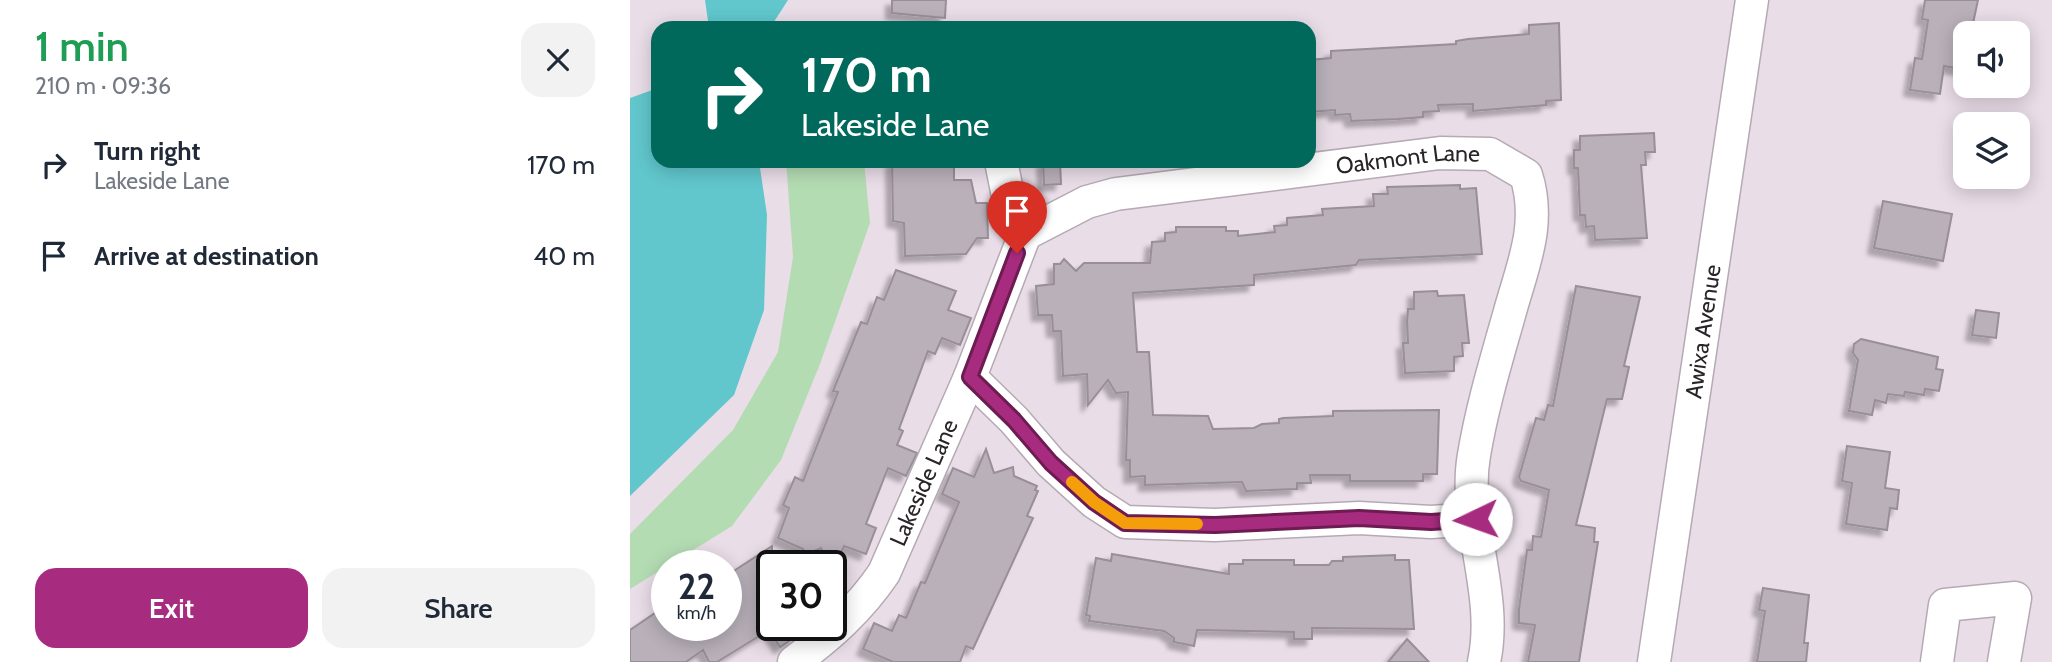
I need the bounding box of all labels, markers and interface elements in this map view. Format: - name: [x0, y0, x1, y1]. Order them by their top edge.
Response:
- text: 1 min: [35, 20, 129, 72]
- map controls: [1953, 21, 2030, 189]
- button: sound: [1953, 21, 2030, 98]
- button: close: [521, 23, 595, 97]
- text: 170 m: [801, 45, 932, 104]
- icon: right: [686, 49, 777, 140]
- text: 210 m · 09:36: [35, 72, 171, 100]
- text: Lakeside Lane: [801, 105, 989, 144]
- button: layers: [1953, 112, 2030, 189]
- text: Turn right: [94, 135, 200, 167]
- street label: Oakmont Lane: [1334, 139, 1480, 180]
- icon: right: [35, 146, 73, 184]
- text: 170 m: [527, 149, 595, 181]
- text: Lakeside Lane: [94, 167, 229, 195]
- pin: [987, 181, 1047, 253]
- icon: arrive: [998, 192, 1036, 230]
- icon: arrive: [35, 237, 73, 275]
- text: Arrive at destination: [94, 240, 319, 272]
- text: 40 m: [533, 240, 595, 272]
- street label: Awixa Avenue: [1679, 263, 1727, 400]
- street label: Lakeside Lane: [884, 415, 964, 550]
- position arrow: [1439, 482, 1513, 556]
- speed limit sign: 30: [756, 550, 847, 641]
- text: 22: [678, 565, 715, 608]
- button: Exit: [35, 568, 308, 648]
- button: Share: [322, 568, 595, 648]
- text: km/h: [677, 602, 716, 624]

